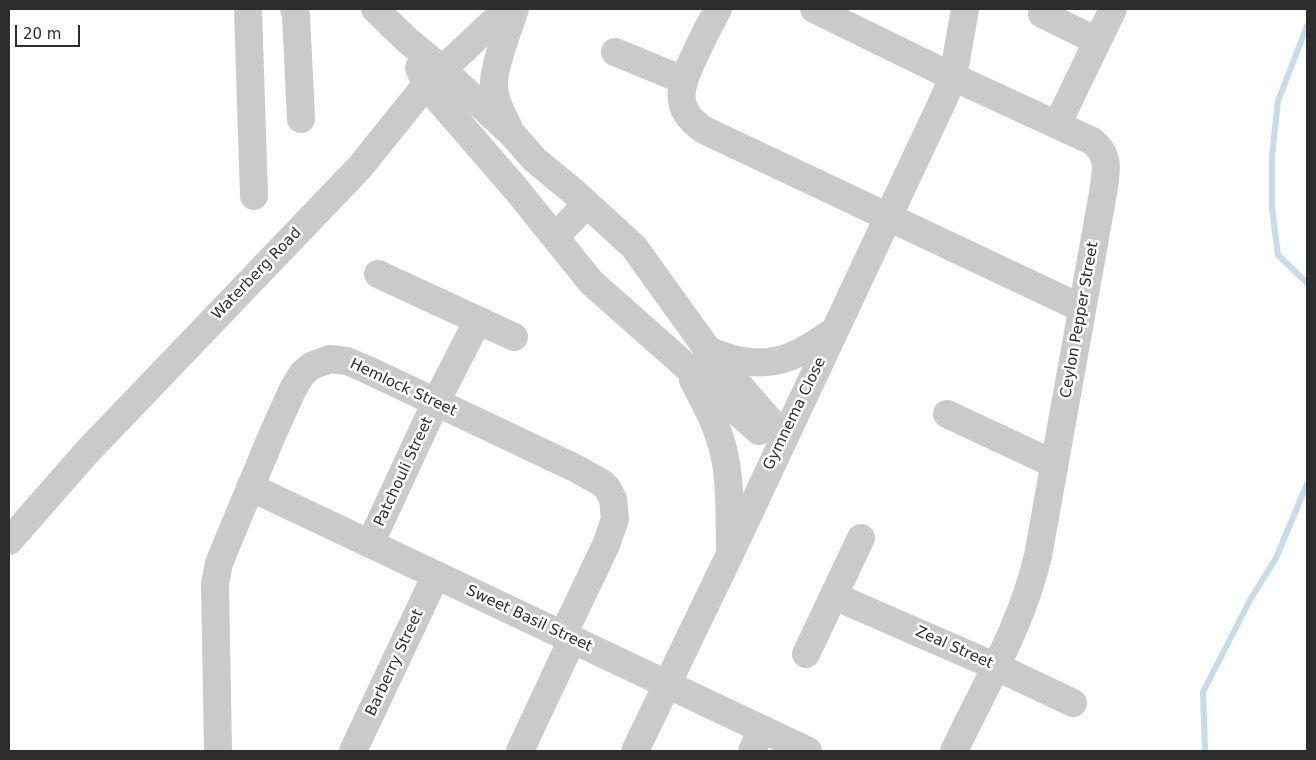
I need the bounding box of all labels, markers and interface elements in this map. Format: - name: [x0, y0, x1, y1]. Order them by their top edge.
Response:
- scale bar: [18, 15, 82, 47]
- text: 20 m: [23, 25, 61, 43]
- street label: Waterberg Road: [209, 224, 305, 324]
- street label: Ceylon Pepper Street: [1057, 240, 1103, 400]
- street label: Hemlock Street: [347, 355, 459, 421]
- street label: Gymnema Close: [760, 355, 830, 473]
- street label: Patchouli Street: [371, 414, 437, 530]
- street label: Sweet Basil Street: [463, 582, 595, 656]
- street label: Barberry Street: [362, 607, 428, 719]
- street label: Zeal Street: [912, 623, 996, 673]

